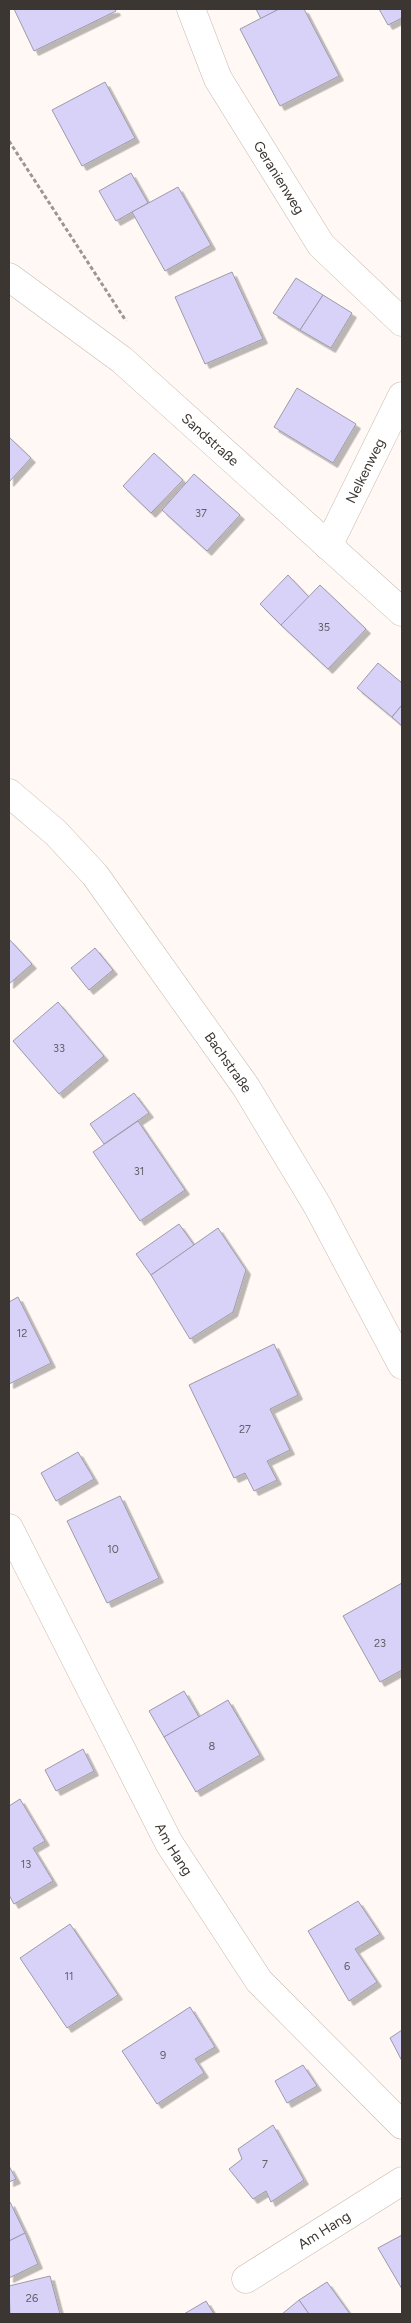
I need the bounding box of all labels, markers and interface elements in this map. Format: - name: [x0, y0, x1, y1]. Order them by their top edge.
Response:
- street label: Geranienweg: [250, 138, 308, 217]
- street label: Sandstraße: [178, 409, 243, 470]
- street label: Nelkenweg: [342, 435, 388, 506]
- house number: 37: [195, 507, 207, 520]
- house number: 35: [318, 621, 330, 634]
- street label: Bachstraße: [201, 1029, 256, 1096]
- house number: 33: [53, 1042, 65, 1055]
- house number: 31: [134, 1165, 144, 1178]
- house number: 12: [17, 1327, 27, 1340]
- house number: 27: [239, 1423, 251, 1436]
- house number: 10: [107, 1543, 119, 1556]
- house number: 23: [374, 1637, 386, 1650]
- house number: 8: [209, 1740, 216, 1753]
- street label: Am Hang: [152, 1820, 196, 1879]
- house number: 13: [21, 1858, 31, 1871]
- house number: 6: [344, 1960, 350, 1973]
- house number: 11: [64, 1970, 74, 1983]
- house number: 9: [160, 2049, 166, 2062]
- house number: 7: [262, 2158, 268, 2171]
- street label: Am Hang: [295, 2207, 353, 2253]
- house number: 26: [26, 2292, 38, 2305]

